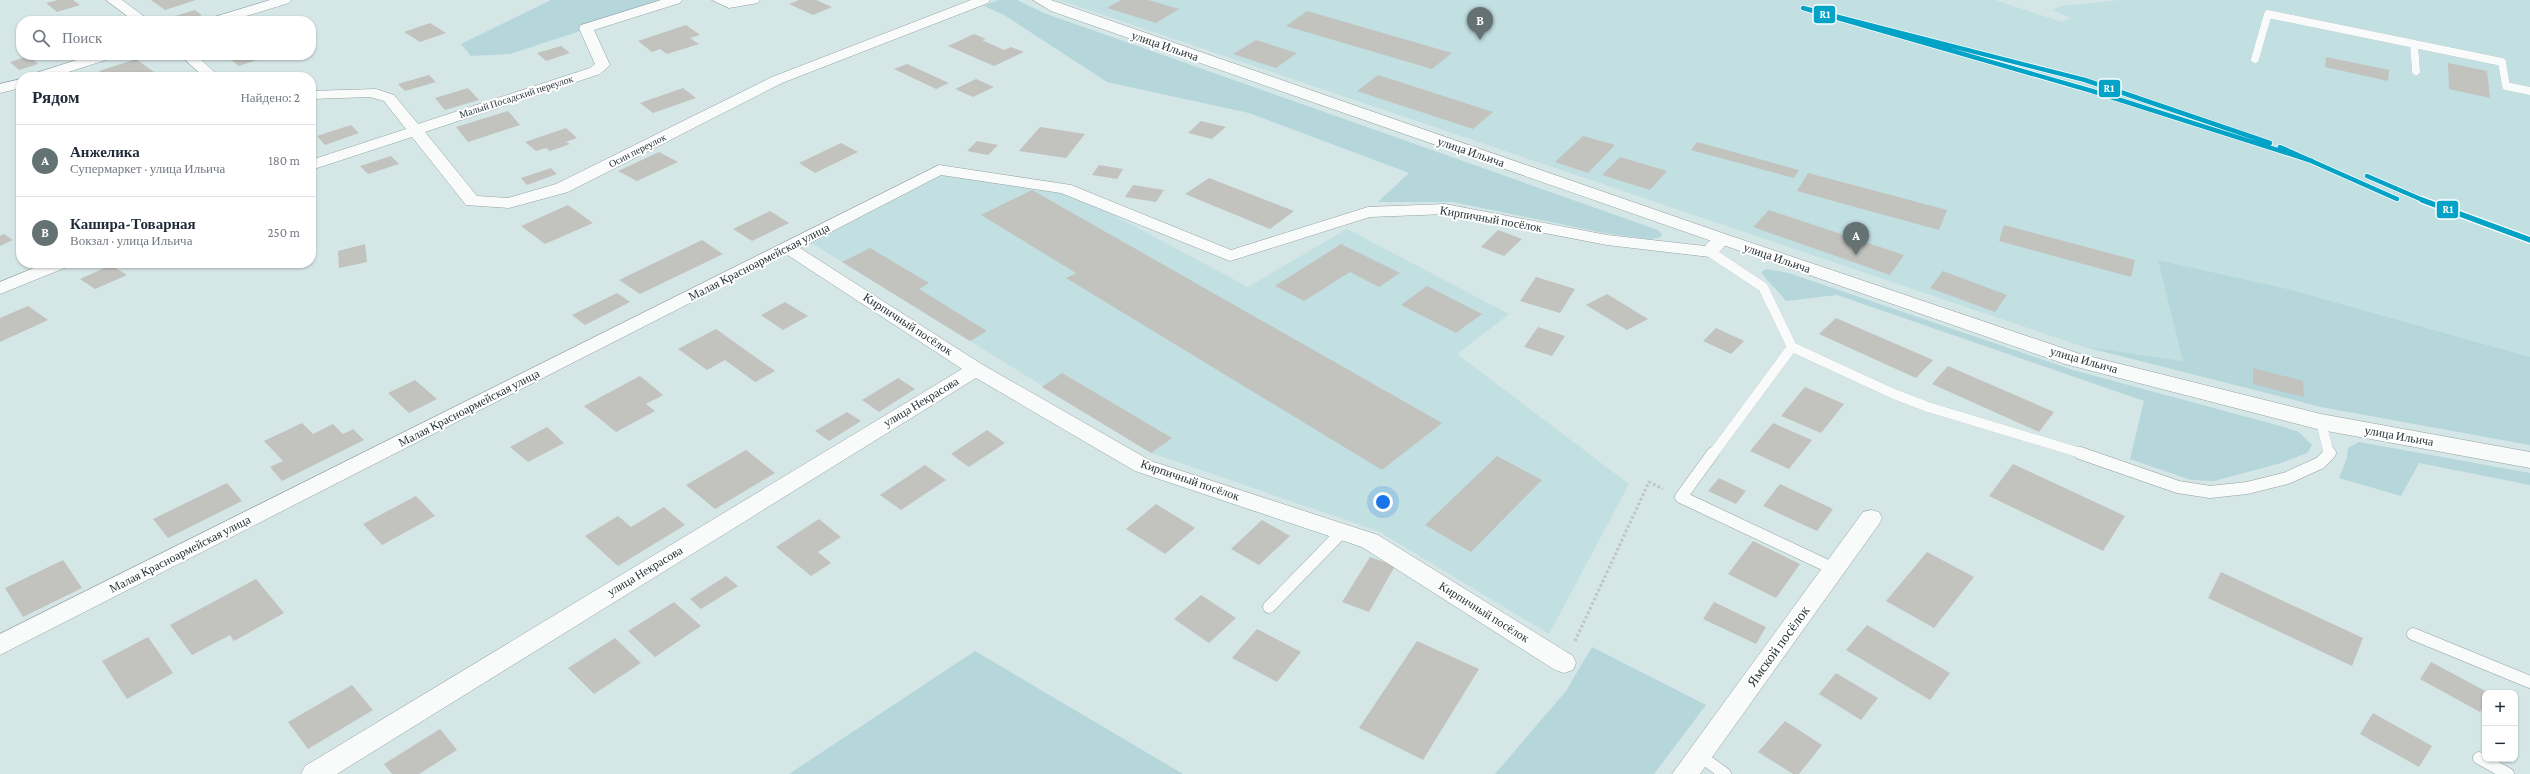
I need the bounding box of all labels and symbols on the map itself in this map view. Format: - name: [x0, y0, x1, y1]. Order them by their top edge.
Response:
- line badge: R1: [1813, 5, 1836, 24]
- pin: B: [1467, 7, 1493, 40]
- text: R1: [1820, 8, 1830, 20]
- street label: улица Ильича: [1130, 28, 1201, 64]
- street label: Малый Посадский переулок: [458, 73, 575, 120]
- line badge: R1: [2098, 79, 2121, 98]
- text: R1: [2104, 82, 2114, 94]
- street label: Осин переулок: [607, 131, 668, 170]
- street label: улица Ильича: [1436, 134, 1507, 170]
- line badge: R1: [2436, 200, 2459, 219]
- street label: Кирпичный посёлок: [1439, 203, 1543, 235]
- text: R1: [2443, 203, 2453, 215]
- street label: Малая Красноармейская улица: [686, 220, 832, 304]
- pin: A: [1843, 222, 1869, 255]
- street label: улица Ильича: [1742, 240, 1813, 276]
- street label: Кирпичный посёлок: [861, 290, 955, 358]
- street label: улица Ильича: [2049, 344, 2120, 377]
- street label: Малая Красноармейская улица: [396, 366, 542, 450]
- street label: улица Некрасова: [881, 374, 962, 430]
- street label: улица Ильича: [2363, 423, 2435, 449]
- street label: Кирпичный посёлок: [1139, 457, 1241, 504]
- your location: [1373, 492, 1393, 512]
- street label: Малая Красноармейская улица: [107, 512, 253, 596]
- street label: улица Некрасова: [605, 543, 686, 599]
- street label: Кирпичный посёлок: [1436, 579, 1532, 645]
- street label: Ямской посёлок: [1743, 602, 1813, 689]

